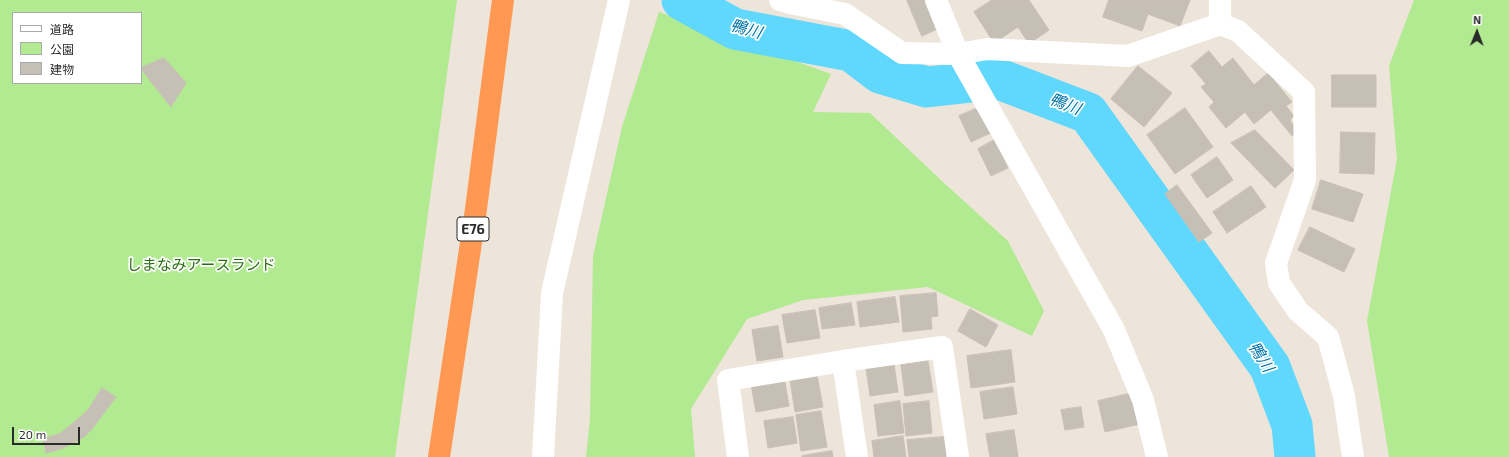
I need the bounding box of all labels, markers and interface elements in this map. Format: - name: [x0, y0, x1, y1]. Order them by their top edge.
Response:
- legend: [12, 12, 142, 84]
- north arrow: [1457, 12, 1497, 52]
- text: N: [1473, 13, 1481, 26]
- water label: 鴨川: [728, 15, 764, 43]
- text: 道路: [50, 22, 74, 36]
- text: 公園: [50, 42, 74, 56]
- text: 建物: [50, 62, 74, 76]
- water label: 鴨川: [1047, 89, 1083, 119]
- road number: E76: [457, 217, 489, 241]
- park label: しまなみアースランド: [126, 256, 276, 274]
- water label: 鴨川: [1244, 338, 1278, 376]
- scale bar: [14, 419, 82, 445]
- text: 20 m: [19, 427, 46, 441]

